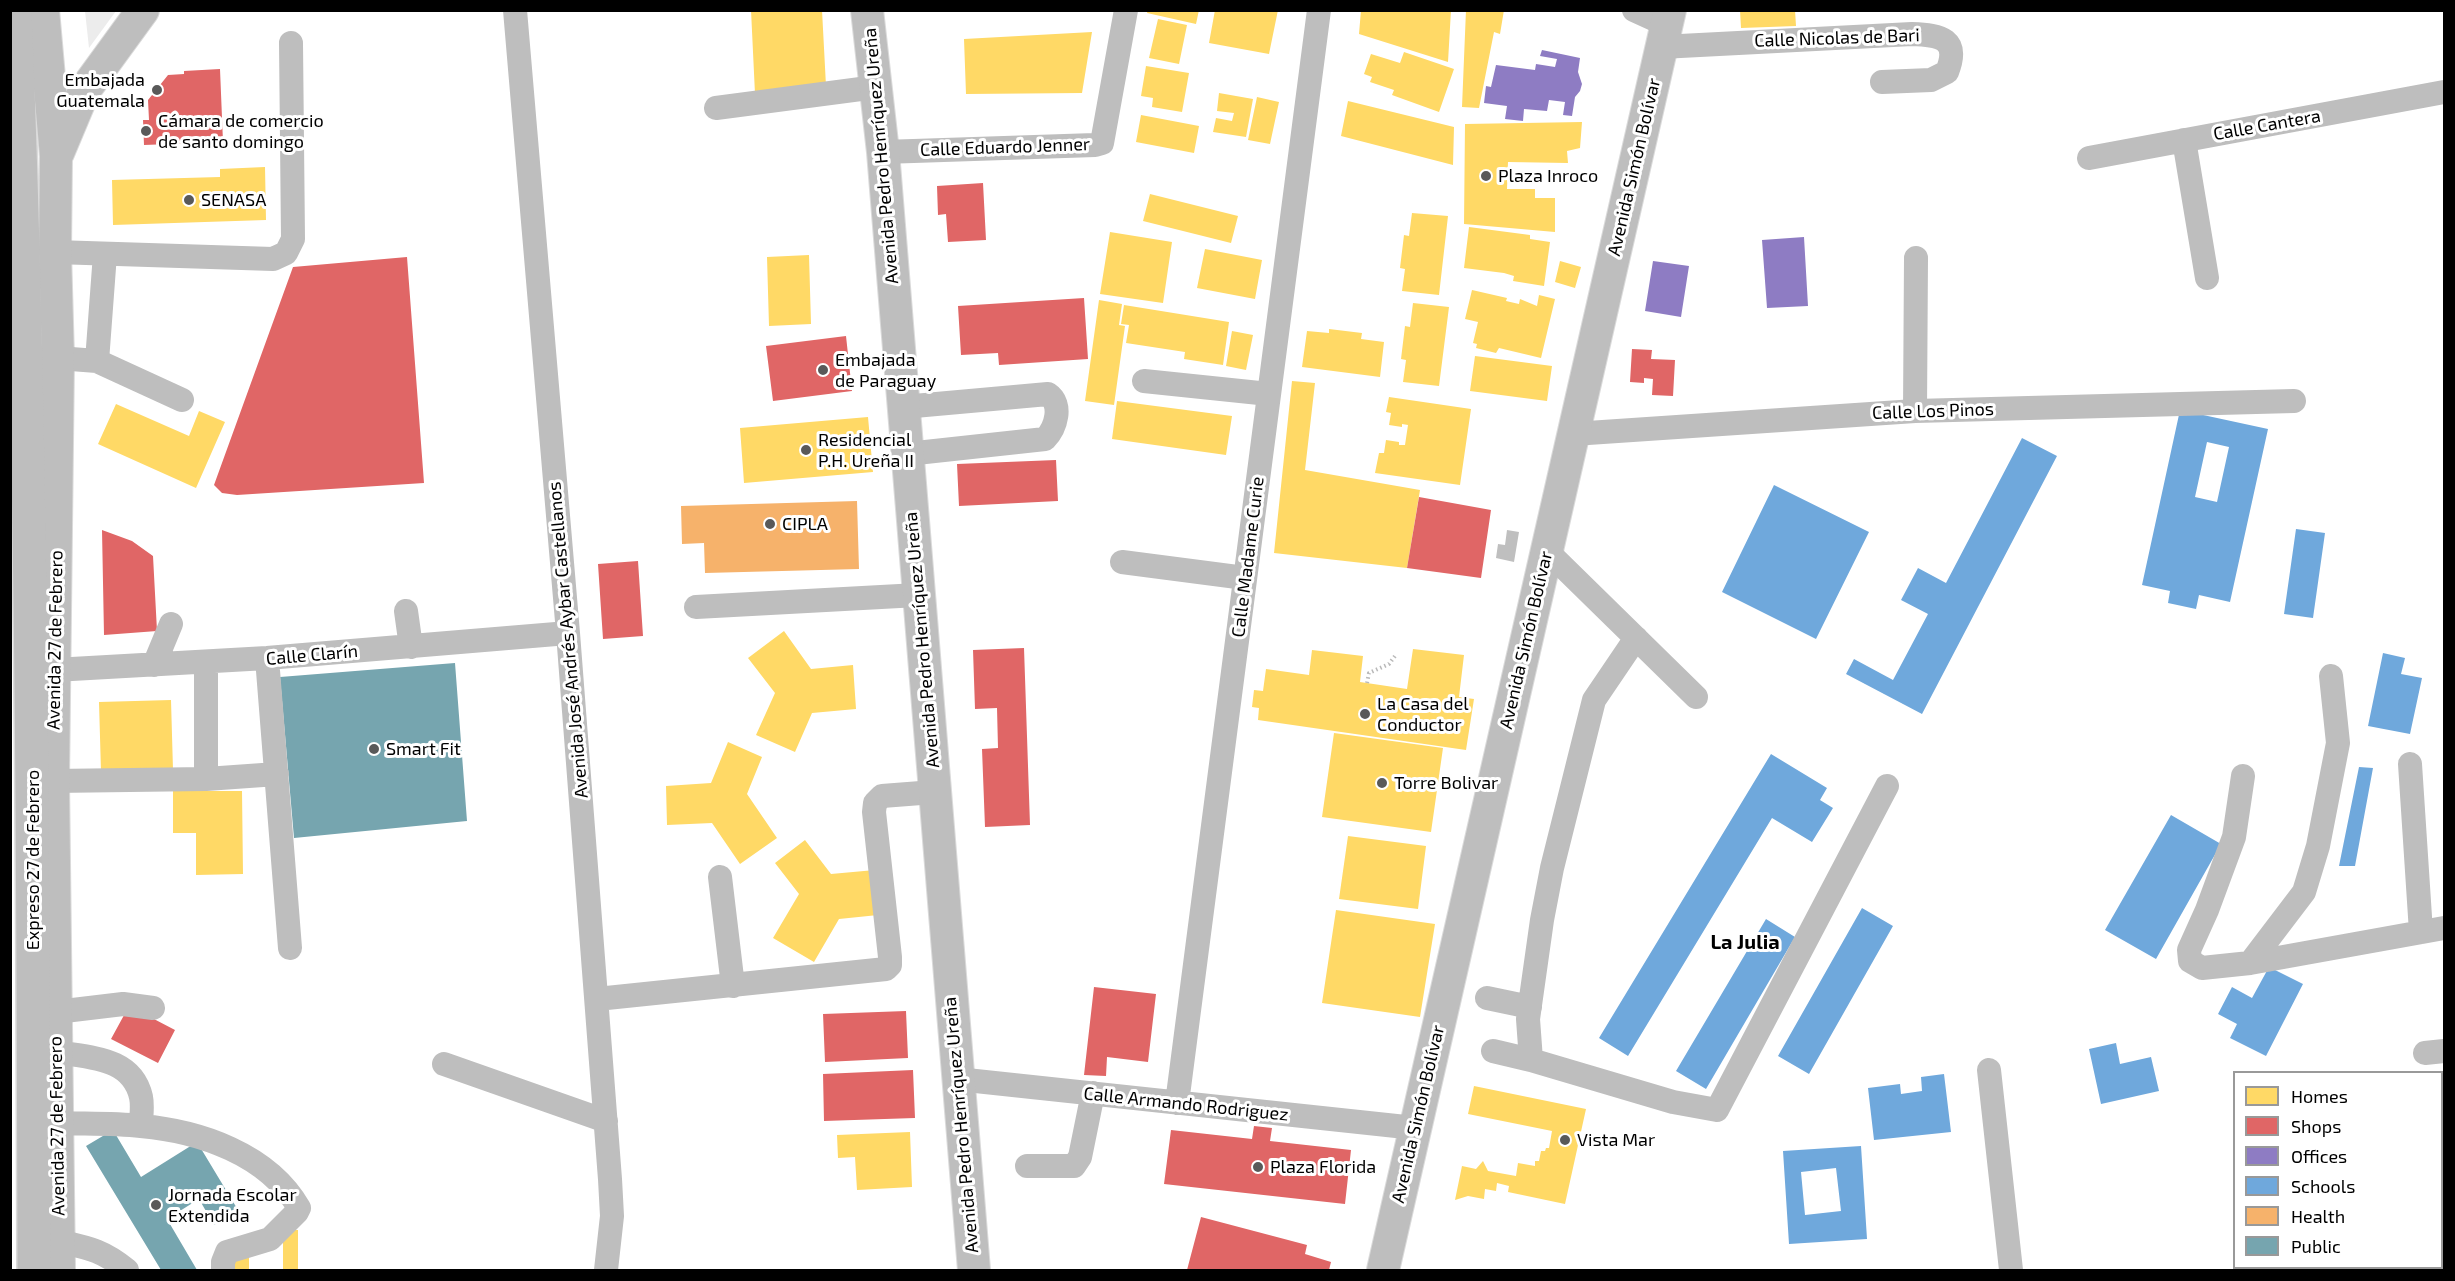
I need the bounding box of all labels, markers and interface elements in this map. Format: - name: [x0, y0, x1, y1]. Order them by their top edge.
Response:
- street label: Calle Nicolas de Bari: [1754, 24, 1920, 52]
- street label: Avenida Pedro Henríquez Ureña: [859, 27, 903, 285]
- place label: Embajada Guatemala: [56, 69, 145, 112]
- street label: Avenida Simón Bolívar: [1603, 76, 1665, 258]
- marker: Embajada Guatemala: [150, 83, 164, 97]
- street label: Calle Cantera: [2212, 105, 2322, 145]
- place label: Cámara de comercio de santo domingo: [158, 110, 324, 152]
- marker: Cámara de comercio de santo domingo: [139, 124, 153, 138]
- street label: Calle Eduardo Jenner: [920, 133, 1090, 161]
- place label: Plaza Inroco: [1498, 165, 1598, 187]
- marker: Plaza Inroco: [1479, 169, 1493, 183]
- place label: SENASA: [201, 189, 266, 211]
- marker: SENASA: [182, 193, 196, 207]
- place label: Embajada de Paraguay: [835, 349, 936, 392]
- marker: Embajada de Paraguay: [816, 363, 830, 377]
- street label: Calle Los Pinos: [1872, 398, 1994, 424]
- place label: Residencial P.H. Ureña II: [818, 429, 914, 472]
- marker: Residencial P.H. Ureña II: [799, 443, 813, 457]
- street label: Calle Madame Curie: [1227, 475, 1269, 639]
- street label: Avenida José Andrés Aybar Castellanos: [543, 481, 593, 799]
- street label: Avenida Pedro Henríquez Ureña: [900, 511, 944, 769]
- place label: CIPLA: [782, 513, 828, 535]
- marker: CIPLA: [763, 517, 777, 531]
- street label: Avenida Simón Bolívar: [1495, 549, 1557, 731]
- street label: Avenida 27 de Febrero: [43, 550, 67, 730]
- street label: Calle Clarín: [265, 640, 359, 670]
- place label: La Casa del Conductor: [1377, 693, 1469, 736]
- marker: La Casa del Conductor: [1358, 707, 1372, 721]
- place label: Smart Fit: [386, 738, 461, 760]
- marker: Smart Fit: [367, 742, 381, 756]
- street label: Expreso 27 de Febrero: [22, 770, 44, 950]
- place label: Torre Bolivar: [1394, 772, 1498, 794]
- marker: Torre Bolivar: [1375, 776, 1389, 790]
- district label: La Julia: [1710, 930, 1780, 954]
- street label: Avenida Pedro Henríquez Ureña: [939, 996, 983, 1254]
- street label: Avenida Simón Bolívar: [1387, 1023, 1449, 1205]
- street label: Avenida 27 de Febrero: [45, 1036, 69, 1216]
- legend: [2233, 1071, 2443, 1269]
- street label: Calle Armando Rodriguez: [1082, 1082, 1290, 1126]
- text: Homes: [2291, 1085, 2348, 1107]
- text: Shops: [2291, 1115, 2341, 1137]
- place label: Vista Mar: [1577, 1129, 1655, 1151]
- marker: Vista Mar: [1558, 1133, 1572, 1147]
- text: Offices: [2291, 1145, 2347, 1167]
- place label: Plaza Florida: [1270, 1156, 1376, 1178]
- marker: Plaza Florida: [1251, 1160, 1265, 1174]
- text: Schools: [2291, 1175, 2355, 1197]
- place label: Jornada Escolar Extendida: [168, 1184, 297, 1226]
- marker: Jornada Escolar Extendida: [149, 1198, 163, 1212]
- text: Health: [2291, 1205, 2345, 1227]
- text: Public: [2291, 1235, 2341, 1257]

